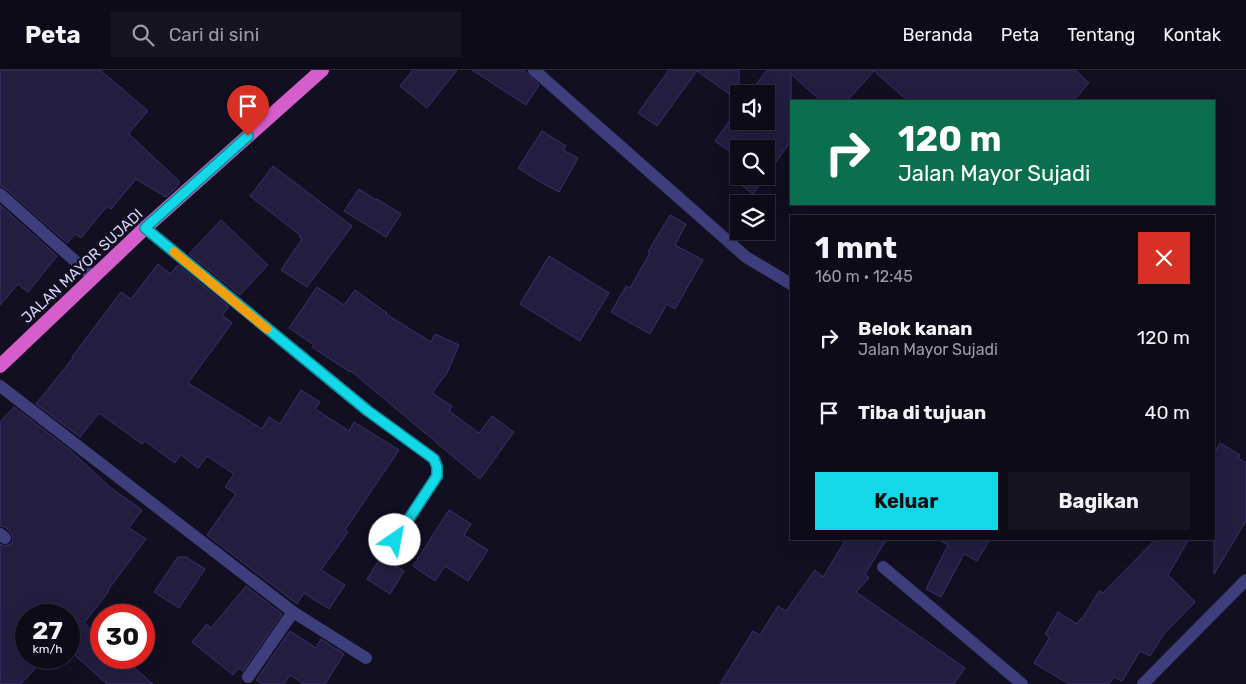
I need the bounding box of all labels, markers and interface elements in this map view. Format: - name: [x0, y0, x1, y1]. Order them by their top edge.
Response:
- search box: [111, 12, 461, 57]
- text: Peta: [25, 21, 81, 49]
- icon: search: [129, 21, 157, 49]
- text: Cari di sini: [169, 23, 259, 46]
- text: Beranda: [902, 24, 973, 46]
- text: Peta: [1001, 24, 1039, 46]
- text: Tentang: [1067, 24, 1135, 46]
- text: Kontak: [1163, 24, 1221, 46]
- pin: [227, 85, 269, 136]
- map controls: [730, 85, 775, 240]
- button: sound: [730, 85, 775, 130]
- icon: arrive: [234, 92, 262, 120]
- text: 120 m: [898, 118, 1001, 160]
- icon: right: [815, 120, 880, 185]
- button: search: [730, 140, 775, 185]
- text: Jalan Mayor Sujadi: [898, 160, 1090, 187]
- button: layers: [730, 195, 775, 240]
- street label: JALAN MAYOR SUJADI: [18, 205, 146, 327]
- text: 1 mnt: [815, 230, 897, 266]
- button: close: [1138, 232, 1190, 284]
- text: 160 m · 12:45: [815, 267, 913, 286]
- text: Belok kanan: [858, 317, 973, 340]
- icon: right: [815, 324, 843, 352]
- text: 120 m: [1137, 326, 1190, 349]
- text: Jalan Mayor Sujadi: [858, 340, 998, 359]
- icon: arrive: [815, 399, 843, 427]
- text: Tiba di tujuan: [858, 401, 986, 424]
- text: 40 m: [1145, 401, 1190, 424]
- button: Keluar: [815, 472, 998, 530]
- button: Bagikan: [1008, 472, 1190, 530]
- position arrow: [368, 513, 420, 565]
- speed limit sign: 30: [90, 604, 155, 669]
- text: 27: [32, 616, 63, 645]
- text: km/h: [33, 642, 62, 656]

